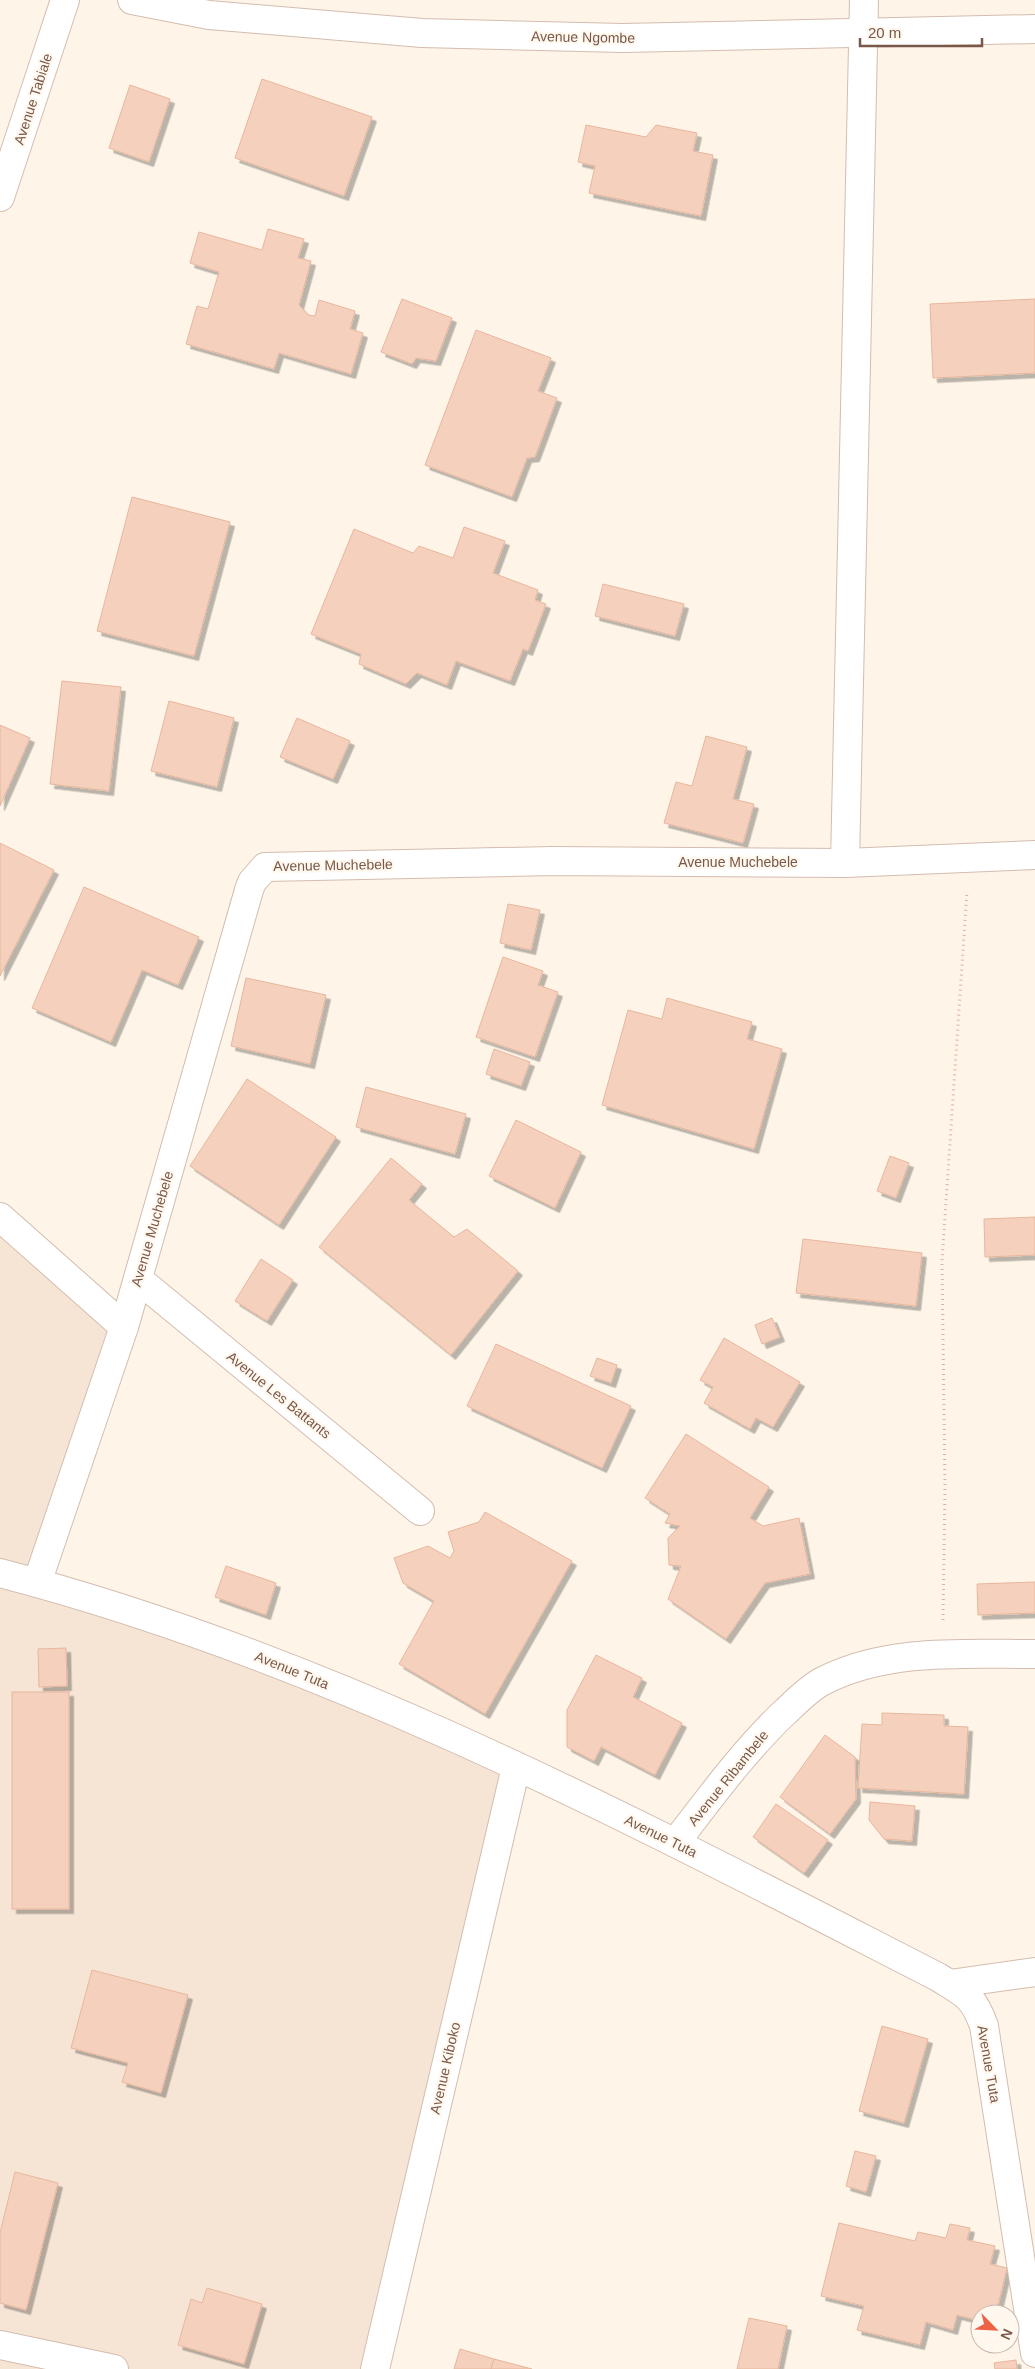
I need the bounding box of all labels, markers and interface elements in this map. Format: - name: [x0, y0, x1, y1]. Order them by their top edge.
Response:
- scale bar: [860, 15, 982, 47]
- text: 20 m: [868, 24, 901, 41]
- street label: Avenue Ngombe: [531, 28, 635, 46]
- street label: Avenue Tabiale: [11, 51, 55, 147]
- street label: Avenue Muchebele: [678, 854, 798, 870]
- street label: Avenue Muchebele: [273, 856, 393, 874]
- street label: Avenue Muchebele: [128, 1169, 176, 1289]
- street label: Avenue Les Battants: [224, 1348, 334, 1442]
- street label: Avenue Tuta: [253, 1648, 332, 1692]
- street label: Avenue Ribambele: [685, 1727, 771, 1829]
- street label: Avenue Tuta: [622, 1812, 700, 1860]
- street label: Avenue Kiboko: [427, 2020, 463, 2116]
- street label: Avenue Tuta: [974, 2024, 1004, 2104]
- north arrow: [970, 2304, 1020, 2354]
- text: N: [998, 2326, 1016, 2342]

